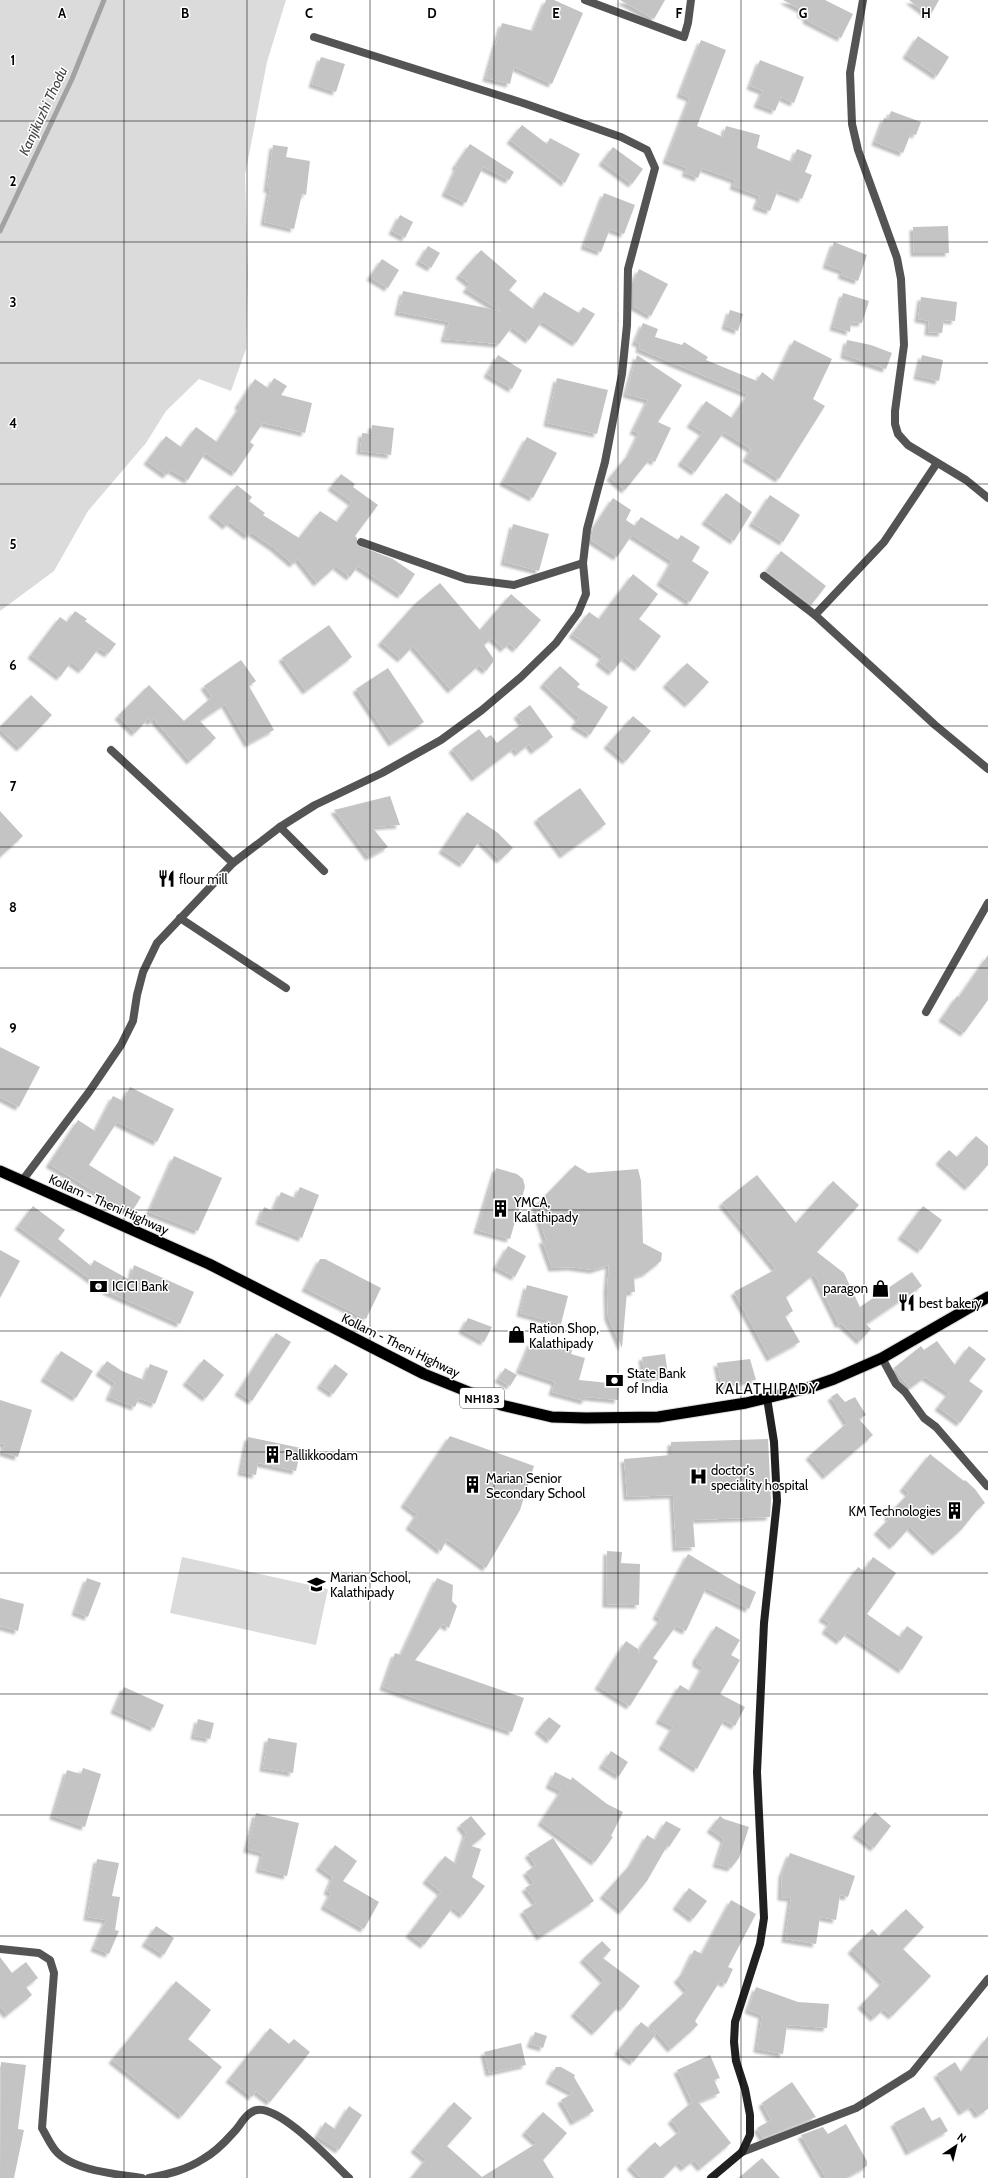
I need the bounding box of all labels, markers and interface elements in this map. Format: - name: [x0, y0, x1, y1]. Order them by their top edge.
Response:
- text: A: [58, 5, 67, 21]
- text: B: [181, 5, 189, 21]
- text: C: [305, 5, 313, 21]
- text: D: [427, 5, 437, 21]
- text: E: [552, 5, 560, 21]
- text: F: [676, 5, 683, 21]
- text: G: [799, 5, 808, 21]
- text: H: [921, 5, 931, 21]
- text: 1: [11, 52, 15, 68]
- water label: Kanjikuzhi Thodu: [15, 64, 71, 158]
- text: 2: [10, 173, 17, 189]
- text: 3: [9, 294, 17, 310]
- text: 4: [9, 415, 17, 431]
- text: 5: [10, 536, 17, 552]
- text: 6: [9, 657, 17, 673]
- text: 7: [10, 778, 17, 794]
- restaurant icon: flour mill: [156, 869, 176, 889]
- place label: flour mill: [179, 871, 228, 887]
- text: 8: [9, 899, 17, 915]
- text: 9: [9, 1020, 17, 1036]
- street label: Kollam - Theni Highway: [46, 1170, 172, 1238]
- place label: YMCA, Kalathipady: [513, 1194, 579, 1225]
- building icon: YMCA, Kalathipady: [491, 1199, 511, 1219]
- bank icon: ICICI Bank: [89, 1276, 109, 1296]
- place label: ICICI Bank: [112, 1278, 168, 1294]
- shop icon: paragon: [871, 1278, 891, 1298]
- place label: paragon: [823, 1280, 868, 1296]
- restaurant icon: best bakery: [896, 1293, 916, 1313]
- place label: best bakery: [919, 1295, 982, 1311]
- street label: Kollam - Theni Highway: [339, 1309, 463, 1381]
- place label: Ration Shop, Kalathipady: [529, 1320, 599, 1351]
- shop icon: Ration Shop, Kalathipady: [506, 1325, 526, 1345]
- place label: State Bank of India: [627, 1365, 686, 1396]
- bank icon: State Bank of India: [604, 1370, 624, 1390]
- district label: KALATHIPADY: [715, 1380, 819, 1398]
- road number: NH183: [460, 1388, 504, 1408]
- building icon: Pallikkoodam: [262, 1445, 282, 1465]
- place label: Pallikkoodam: [285, 1447, 358, 1463]
- place label: doctor's speciality hospital: [711, 1462, 808, 1493]
- hospital icon: doctor's speciality hospital: [688, 1467, 708, 1487]
- place label: Marian Senior Secondary School: [486, 1470, 585, 1501]
- building icon: Marian Senior Secondary School: [463, 1475, 483, 1495]
- building icon: KM Technologies: [944, 1501, 964, 1521]
- place label: KM Technologies: [849, 1503, 942, 1519]
- place label: Marian School, Kalathipady: [330, 1569, 411, 1600]
- school or university icon: Marian School, Kalathipady: [307, 1574, 327, 1594]
- north arrow: [936, 2126, 976, 2166]
- text: N: [955, 2130, 969, 2146]

